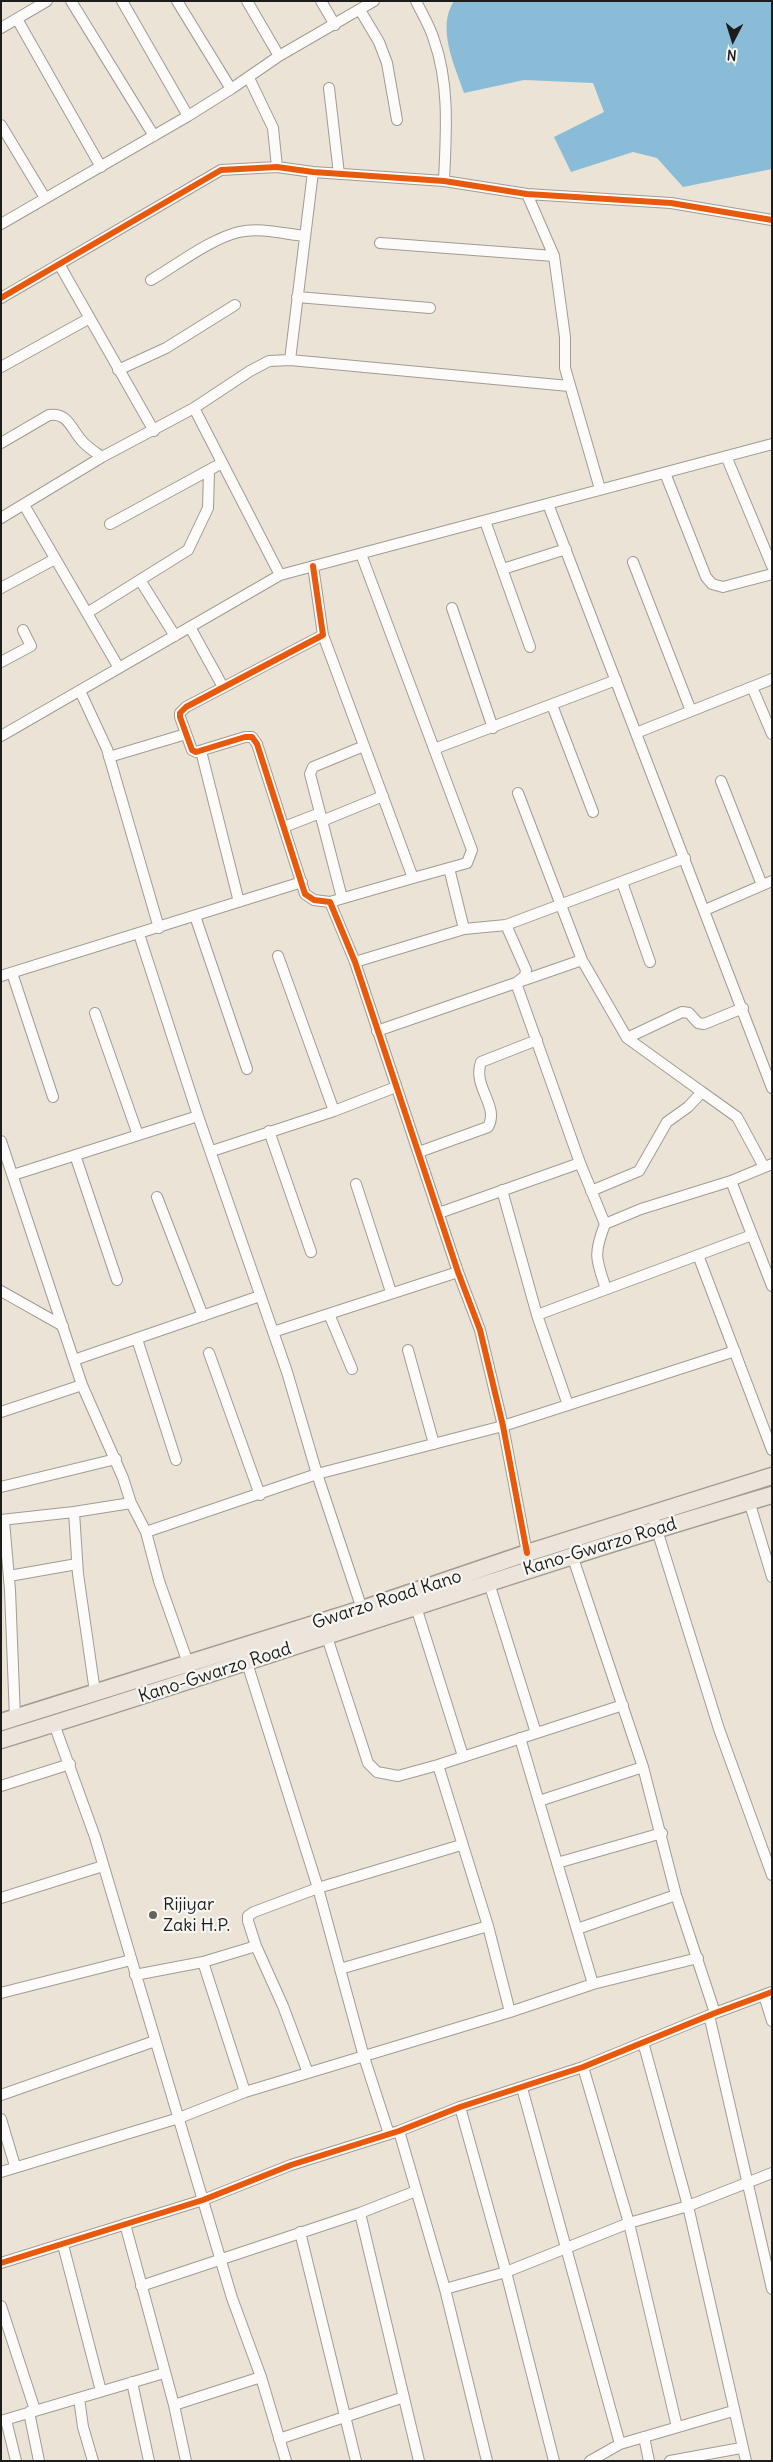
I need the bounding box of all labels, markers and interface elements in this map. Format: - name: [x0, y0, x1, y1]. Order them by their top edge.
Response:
- north arrow: [708, 15, 758, 65]
- text: N: [726, 46, 737, 64]
- street label: Kano-Gwarzo Road: [521, 1513, 679, 1581]
- street label: Gwarzo Road Kano: [310, 1566, 464, 1634]
- street label: Kano-Gwarzo Road: [136, 1638, 294, 1708]
- place label: Rijiyar Zaki H.P.: [163, 1894, 230, 1936]
- marker: Rijiyar Zaki H.P.: [147, 1909, 159, 1921]

